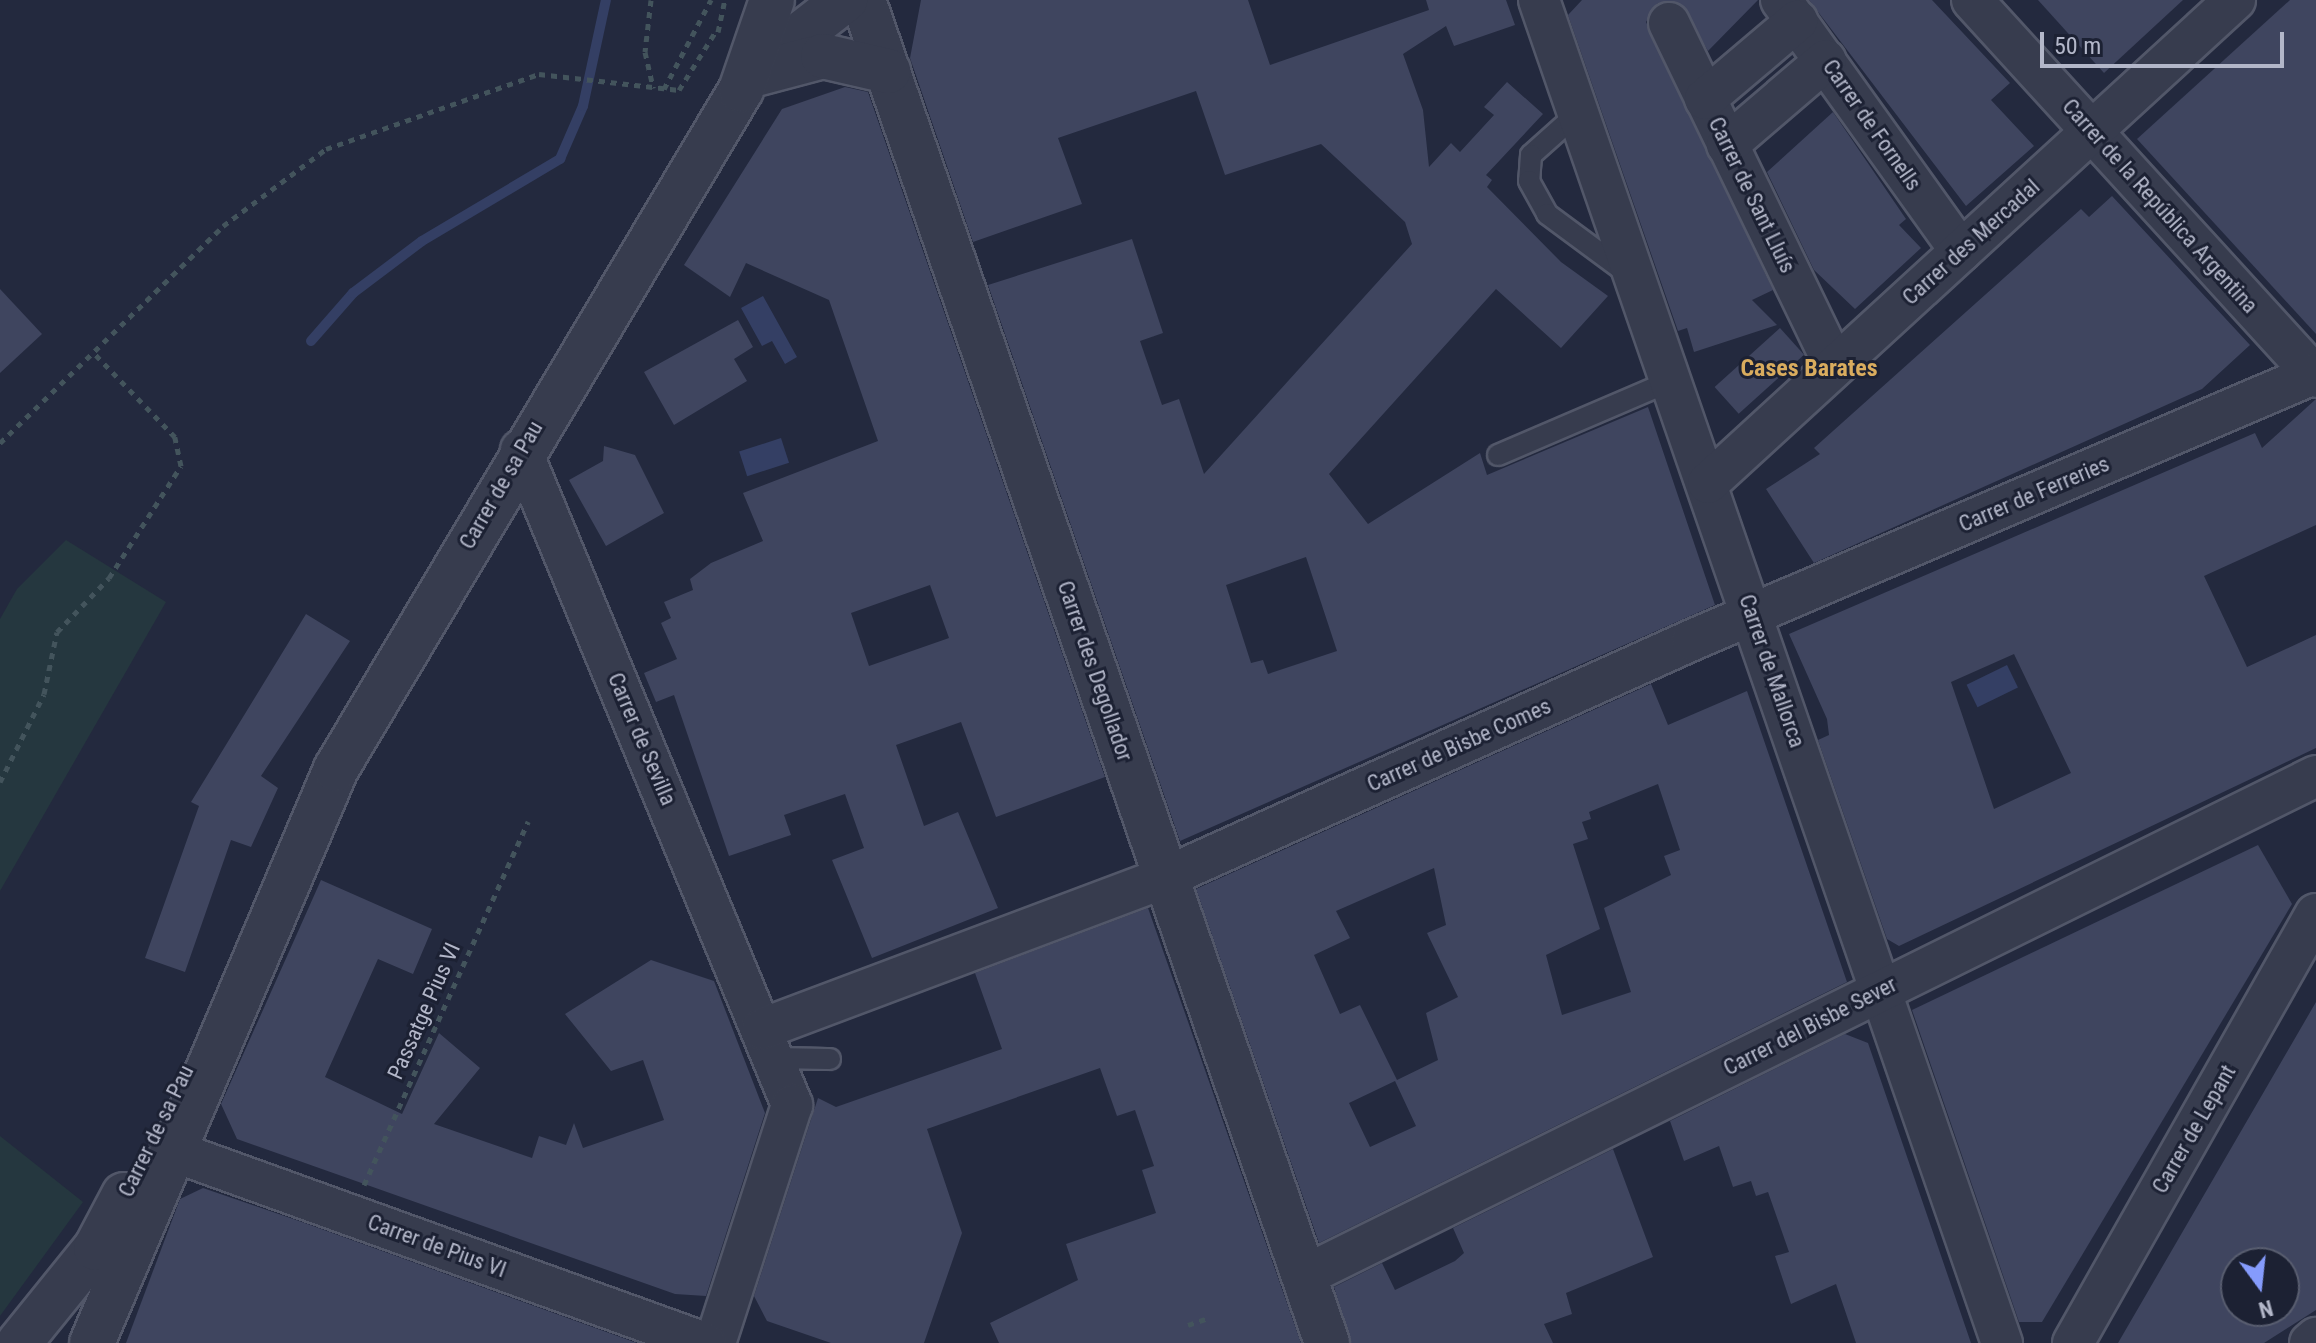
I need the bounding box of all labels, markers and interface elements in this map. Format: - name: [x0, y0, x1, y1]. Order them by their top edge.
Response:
- scale bar: [2044, 16, 2288, 66]
- text: 50 m: [2054, 32, 2101, 60]
- street label: Carrer de Fornells: [1817, 54, 1927, 196]
- street label: Carrer de la República Argentina: [2057, 93, 2263, 319]
- street label: Carrer de Sant Lluís: [1703, 113, 1801, 277]
- street label: Carrer des Mercadal: [1897, 174, 2045, 310]
- district label: Cases Barates: [1740, 355, 1878, 383]
- street label: Carrer de sa Pau: [454, 416, 548, 554]
- street label: Carrer de Ferreries: [1955, 450, 2113, 538]
- street label: Carrer des Degollador: [1052, 578, 1138, 764]
- street label: Carrer de Mallorca: [1733, 591, 1811, 751]
- street label: Carrer de Sevilla: [602, 669, 682, 809]
- street label: Carrer de Bisbe Comes: [1363, 693, 1555, 797]
- street label: Passatge Pius VI: [382, 939, 466, 1083]
- street label: Carrer del Bisbe Sever: [1719, 971, 1901, 1081]
- street label: Carrer de Lepant: [2147, 1060, 2241, 1198]
- street label: Carrer de sa Pau: [113, 1061, 199, 1201]
- street label: Carrer de Pius VI: [364, 1209, 510, 1283]
- north arrow: [2220, 1247, 2300, 1327]
- text: N: [2256, 1295, 2276, 1323]

